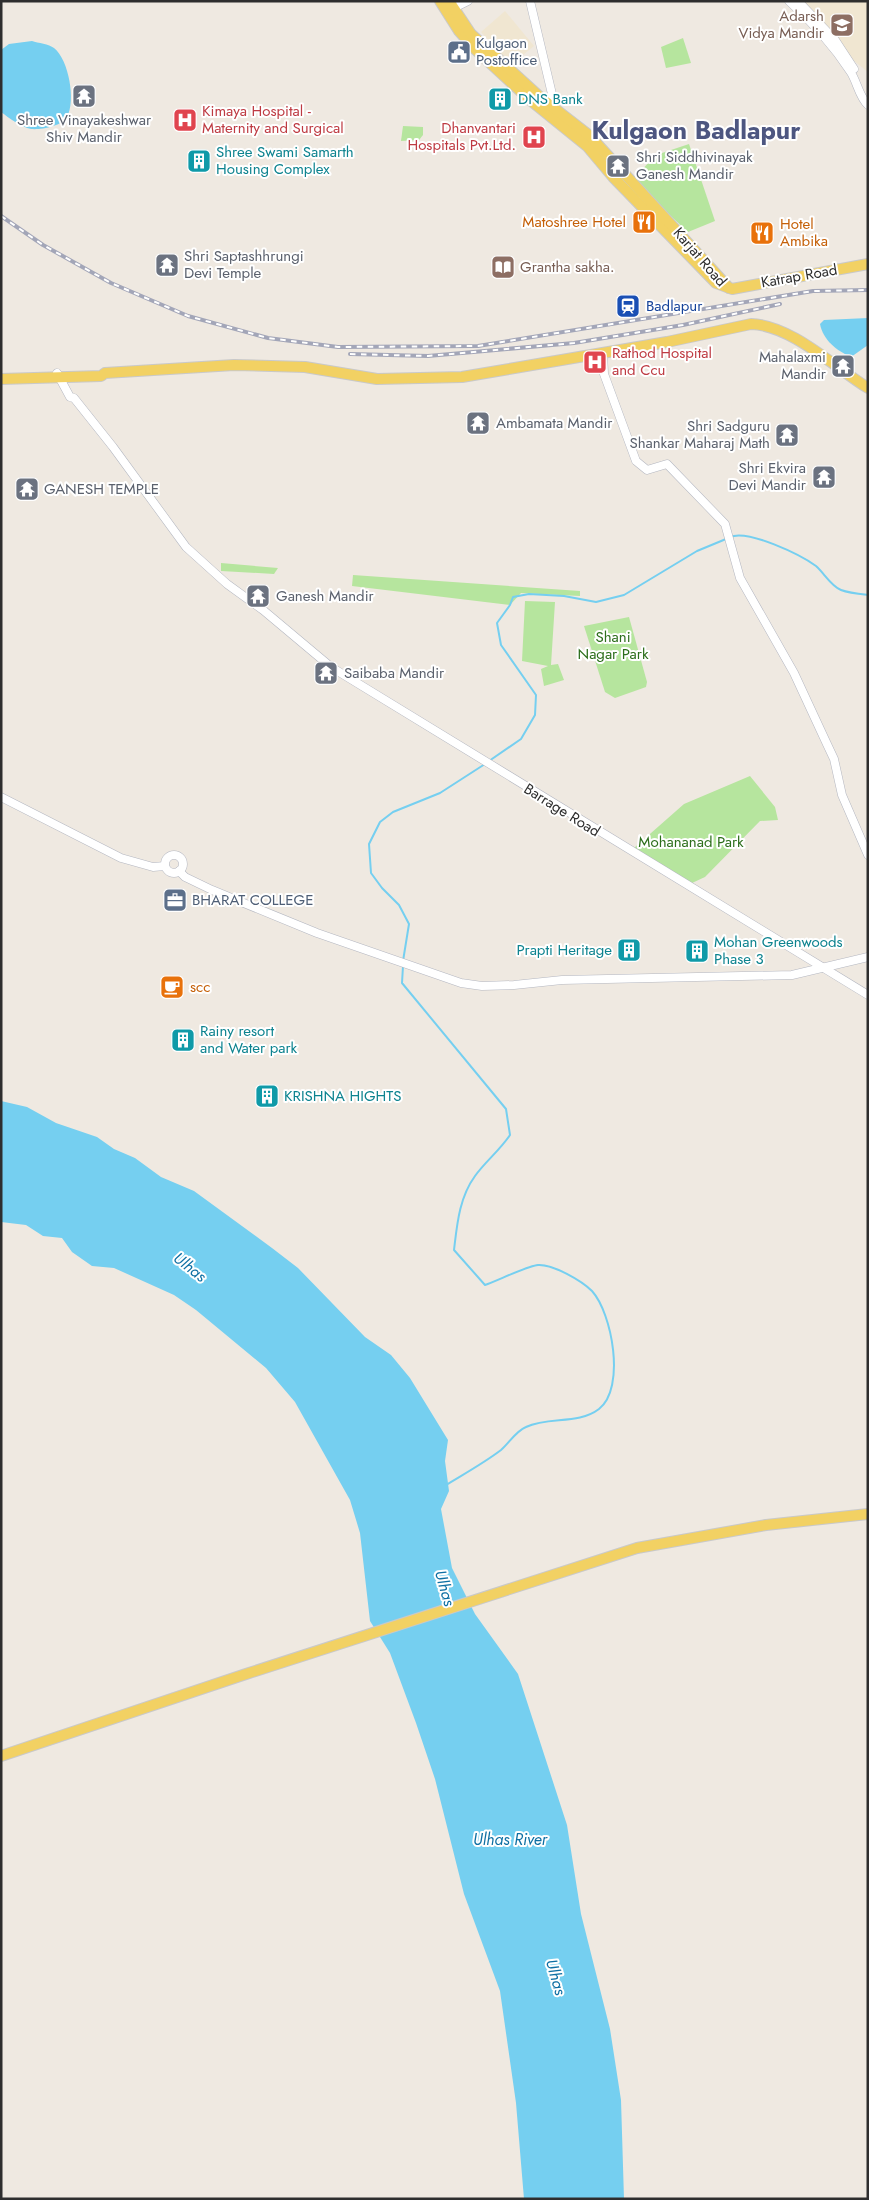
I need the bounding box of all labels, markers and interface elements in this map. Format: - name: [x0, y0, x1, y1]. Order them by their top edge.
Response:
- place label: Adarsh Vidya Mandir: [738, 5, 825, 44]
- school or university icon: Adarsh Vidya Mandir: [829, 12, 855, 38]
- place label: Kulgaon Postoffice: [476, 32, 537, 71]
- public building icon: Kulgaon Postoffice: [446, 39, 472, 65]
- temple icon: Shree Vinayakeshwar Shiv Mandir: [71, 83, 97, 109]
- building icon: DNS Bank: [487, 86, 513, 112]
- place label: DNS Bank: [518, 88, 583, 110]
- place label: Kimaya Hospital - Maternity and Surgical: [202, 100, 344, 139]
- hospital icon: Kimaya Hospital - Maternity and Surgical: [172, 107, 198, 133]
- place label: Shree Vinayakeshwar Shiv Mandir: [17, 109, 152, 148]
- district label: Kulgaon Badlapur: [591, 112, 801, 148]
- place label: Dhanvantari Hospitals Pvt.Ltd.: [407, 117, 516, 156]
- hospital icon: Dhanvantari Hospitals Pvt.Ltd.: [521, 124, 547, 150]
- place label: Shree Swami Samarth Housing Complex: [216, 141, 354, 180]
- place label: Shri Siddhivinayak Ganesh Mandir: [636, 146, 753, 185]
- building icon: Shree Swami Samarth Housing Complex: [186, 148, 212, 174]
- temple icon: Shri Siddhivinayak Ganesh Mandir: [605, 153, 631, 179]
- restaurant icon: Matoshree Hotel: [631, 209, 657, 235]
- place label: Matoshree Hotel: [522, 211, 626, 233]
- place label: Hotel Ambika: [780, 213, 828, 252]
- restaurant icon: Hotel Ambika: [749, 220, 775, 246]
- street label: Karjat Road: [668, 223, 732, 291]
- place label: Shri Saptashhrungi Devi Temple: [184, 245, 304, 284]
- temple icon: Shri Saptashhrungi Devi Temple: [154, 252, 180, 278]
- library icon: Grantha sakha.: [490, 254, 516, 280]
- place label: Grantha sakha.: [520, 256, 615, 278]
- street label: Katrap Road: [759, 258, 839, 294]
- station icon: Badlapur: [615, 293, 641, 319]
- place label: Badlapur: [646, 295, 703, 317]
- place label: Rathod Hospital and Ccu: [612, 342, 712, 381]
- place label: Mahalaxmi Mandir: [759, 346, 827, 385]
- hospital icon: Rathod Hospital and Ccu: [582, 349, 608, 375]
- temple icon: Mahalaxmi Mandir: [830, 353, 856, 379]
- temple icon: Ambamata Mandir: [465, 410, 491, 436]
- place label: Ambamata Mandir: [496, 412, 613, 434]
- place label: Shri Sadguru Shankar Maharaj Math: [629, 415, 770, 454]
- temple icon: Shri Sadguru Shankar Maharaj Math: [774, 422, 800, 448]
- place label: Shri Ekvira Devi Mandir: [728, 457, 807, 496]
- temple icon: Shri Ekvira Devi Mandir: [811, 464, 837, 490]
- temple icon: GANESH TEMPLE: [14, 476, 40, 502]
- place label: GANESH TEMPLE: [44, 478, 159, 500]
- temple icon: Ganesh Mandir: [245, 583, 271, 609]
- place label: Ganesh Mandir: [276, 585, 375, 607]
- park label: Shani Nagar Park: [578, 626, 649, 665]
- temple icon: Saibaba Mandir: [313, 660, 339, 686]
- place label: Saibaba Mandir: [344, 662, 445, 684]
- street label: Barrage Road: [520, 778, 604, 842]
- park label: Mohananad Park: [638, 831, 744, 853]
- office icon: BHARAT COLLEGE: [162, 887, 188, 913]
- place label: BHARAT COLLEGE: [192, 889, 313, 911]
- place label: Mohan Greenwoods Phase 3: [714, 931, 843, 970]
- building icon: Prapti Heritage: [616, 937, 642, 963]
- building icon: Mohan Greenwoods Phase 3: [684, 938, 710, 964]
- place label: Prapti Heritage: [517, 939, 612, 961]
- cafe icon: scc: [159, 974, 185, 1000]
- place label: scc: [190, 976, 210, 998]
- place label: Rainy resort and Water park: [200, 1020, 298, 1059]
- building icon: Rainy resort and Water park: [170, 1027, 196, 1053]
- building icon: KRISHNA HIGHTS: [254, 1083, 280, 1109]
- place label: KRISHNA HIGHTS: [284, 1085, 401, 1107]
- water label: Ulhas: [169, 1247, 212, 1288]
- water label: Ulhas: [429, 1567, 461, 1609]
- water label: Ulhas River: [473, 1828, 549, 1851]
- water label: Ulhas: [540, 1956, 572, 1998]

